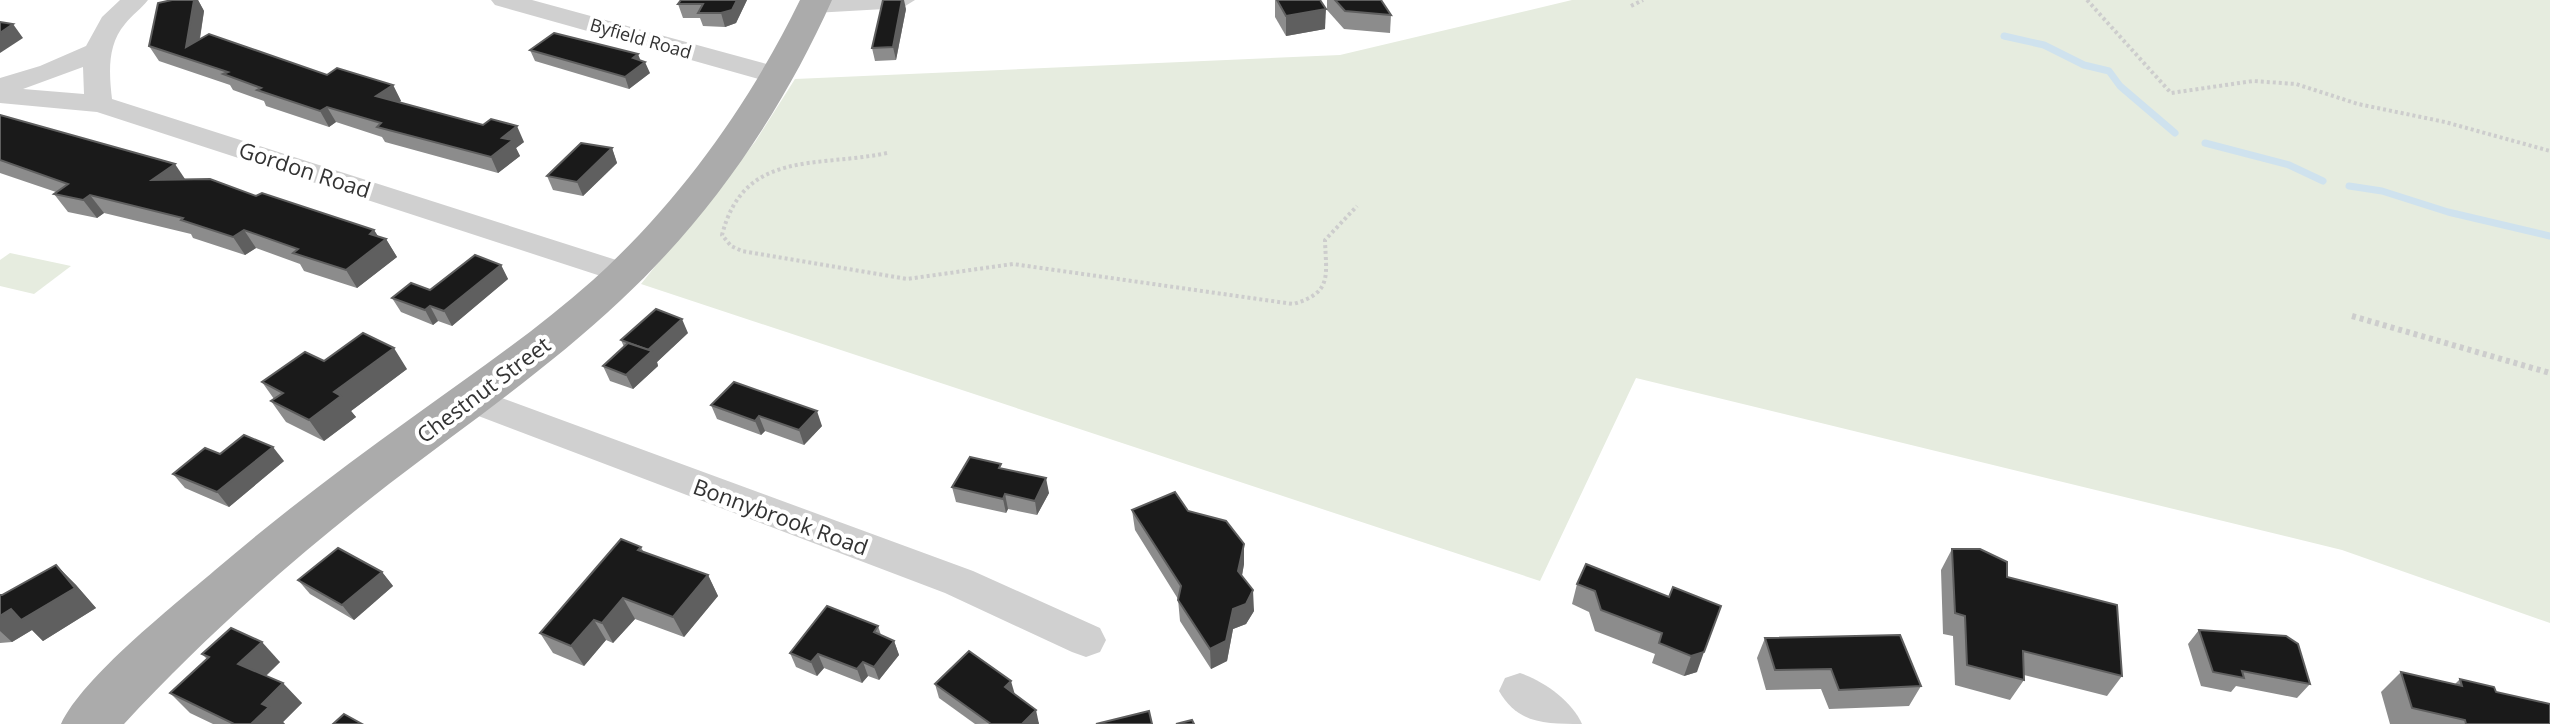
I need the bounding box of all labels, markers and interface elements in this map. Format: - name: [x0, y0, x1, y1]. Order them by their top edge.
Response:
- street label: Byfield Road: [587, 12, 695, 64]
- street label: Gordon Road: [235, 134, 375, 204]
- street label: Chestnut Street: [410, 329, 556, 449]
- street label: Bonnybrook Road: [689, 470, 873, 562]

